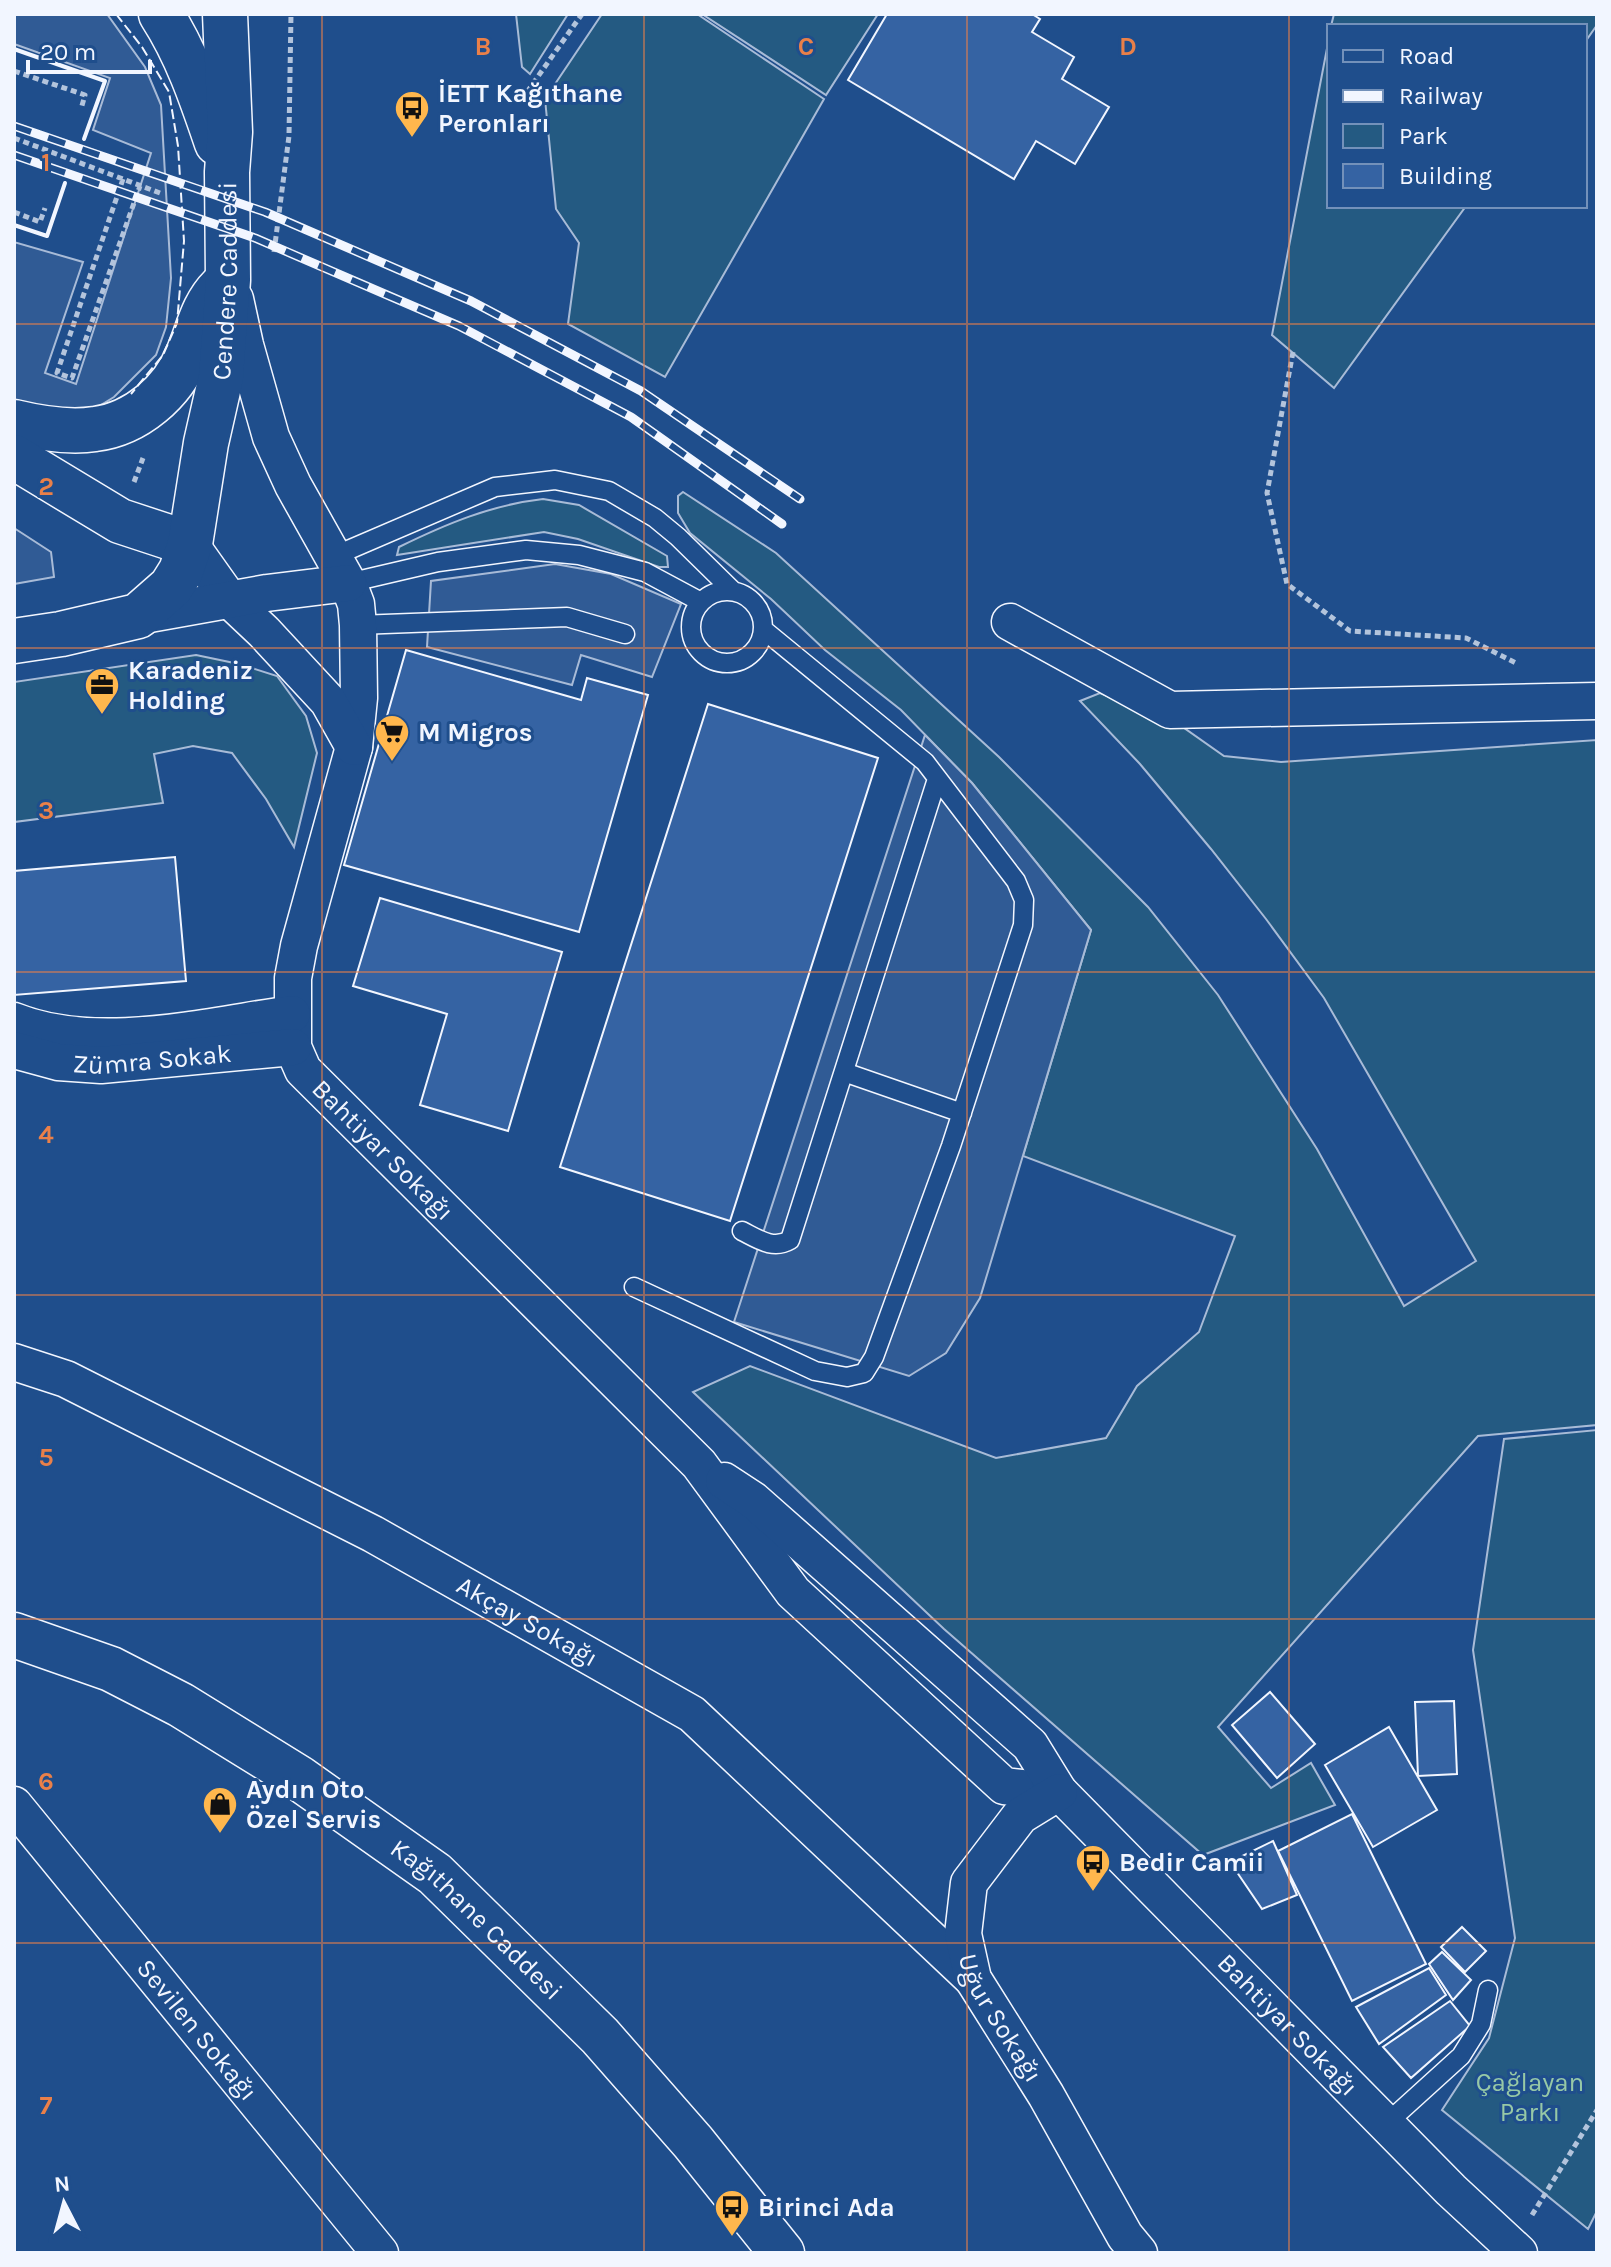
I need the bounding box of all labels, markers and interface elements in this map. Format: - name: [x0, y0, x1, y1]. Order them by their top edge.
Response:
- scale bar: [28, 24, 150, 74]
- legend: [1327, 24, 1587, 208]
- text: B: [475, 31, 491, 62]
- text: C: [798, 31, 814, 62]
- text: D: [1119, 31, 1137, 62]
- text: 20 m: [40, 38, 96, 66]
- text: Road: [1399, 42, 1454, 70]
- place label: İETT Kağıthane Peronları: [438, 78, 623, 139]
- text: Railway: [1399, 82, 1483, 110]
- bus stop icon: İETT Kağıthane Peronları: [393, 89, 431, 139]
- text: Park: [1399, 122, 1448, 150]
- text: 1: [41, 147, 51, 178]
- text: Building: [1399, 162, 1492, 190]
- street label: Cendere Caddesi: [205, 182, 244, 381]
- text: 2: [38, 471, 54, 502]
- place label: Karadeniz Holding: [128, 655, 253, 716]
- office icon: Karadeniz Holding: [83, 666, 121, 716]
- supermarket icon: M Migros: [373, 713, 411, 763]
- place label: M Migros: [418, 717, 532, 748]
- text: 3: [38, 795, 54, 826]
- street label: Zümra Sokak: [72, 1037, 233, 1081]
- street label: Bahtiyar Sokağı: [306, 1073, 461, 1227]
- text: 4: [38, 1119, 54, 1150]
- text: 5: [38, 1442, 54, 1473]
- street label: Akçay Sokağı: [452, 1569, 603, 1673]
- text: 6: [38, 1766, 54, 1797]
- place label: Aydın Oto Özel Servis: [246, 1774, 381, 1835]
- shop icon: Aydın Oto Özel Servis: [201, 1785, 239, 1835]
- street label: Kağıthane Caddesi: [385, 1832, 569, 2006]
- bus stop icon: Bedir Camii: [1074, 1843, 1112, 1893]
- place label: Bedir Camii: [1119, 1847, 1264, 1878]
- street label: Bahtiyar Sokağı: [1211, 1947, 1365, 2102]
- street label: Uğur Sokağı: [952, 1951, 1049, 2088]
- street label: Sevilen Sokağı: [130, 1952, 264, 2107]
- park label: Çağlayan Parkı: [1476, 2067, 1584, 2128]
- text: 7: [40, 2090, 53, 2121]
- north arrow: [24, 2163, 104, 2243]
- text: N: [53, 2170, 71, 2198]
- bus stop icon: Birinci Ada: [713, 2188, 751, 2238]
- place label: Birinci Ada: [758, 2192, 895, 2223]

